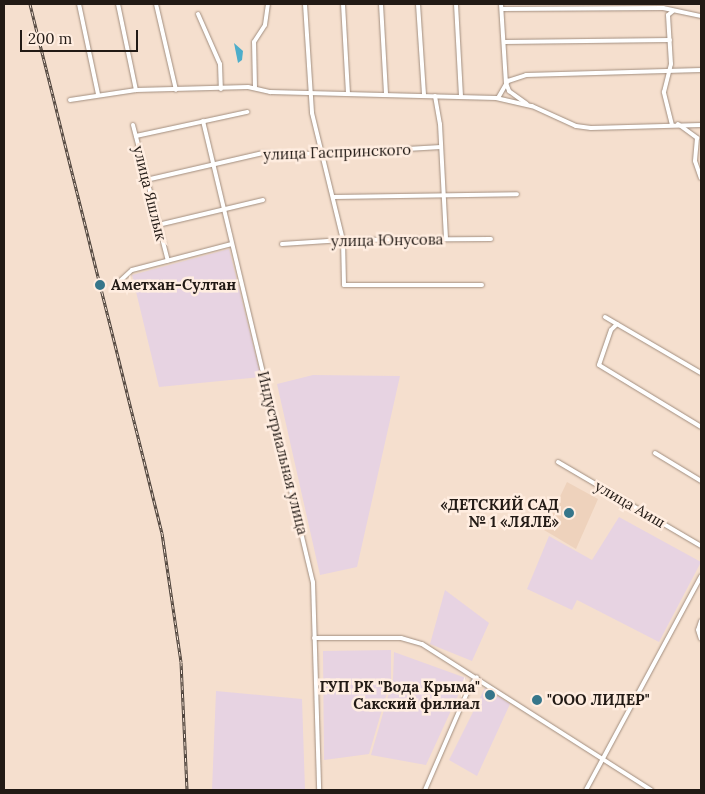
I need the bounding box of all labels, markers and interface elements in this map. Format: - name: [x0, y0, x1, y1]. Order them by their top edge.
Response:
- scale bar: [22, 20, 140, 52]
- text: 200 m: [28, 29, 72, 48]
- street label: улица Гаспринского: [263, 140, 411, 164]
- street label: улица Яшлык: [129, 143, 171, 243]
- street label: улица Юнусова: [331, 230, 443, 250]
- place label: Аметхан-Султан: [111, 276, 236, 294]
- marker: Аметхан-Султан: [93, 278, 107, 292]
- street label: Индустриальная улица: [254, 369, 312, 537]
- street label: улица Аиш: [592, 477, 668, 531]
- place label: «ДЕТСКИЙ САД № 1 «ЛЯЛЕ»: [440, 495, 559, 530]
- marker: «ДЕТСКИЙ САД № 1 «ЛЯЛЕ»: [563, 507, 575, 519]
- place label: ГУП РК "Вода Крыма" Сакский филиал: [319, 677, 480, 712]
- marker: ГУП РК "Вода Крыма" Сакский филиал: [484, 689, 496, 701]
- place label: "ООО ЛИДЕР": [547, 691, 650, 709]
- marker: "ООО ЛИДЕР": [531, 694, 543, 706]

